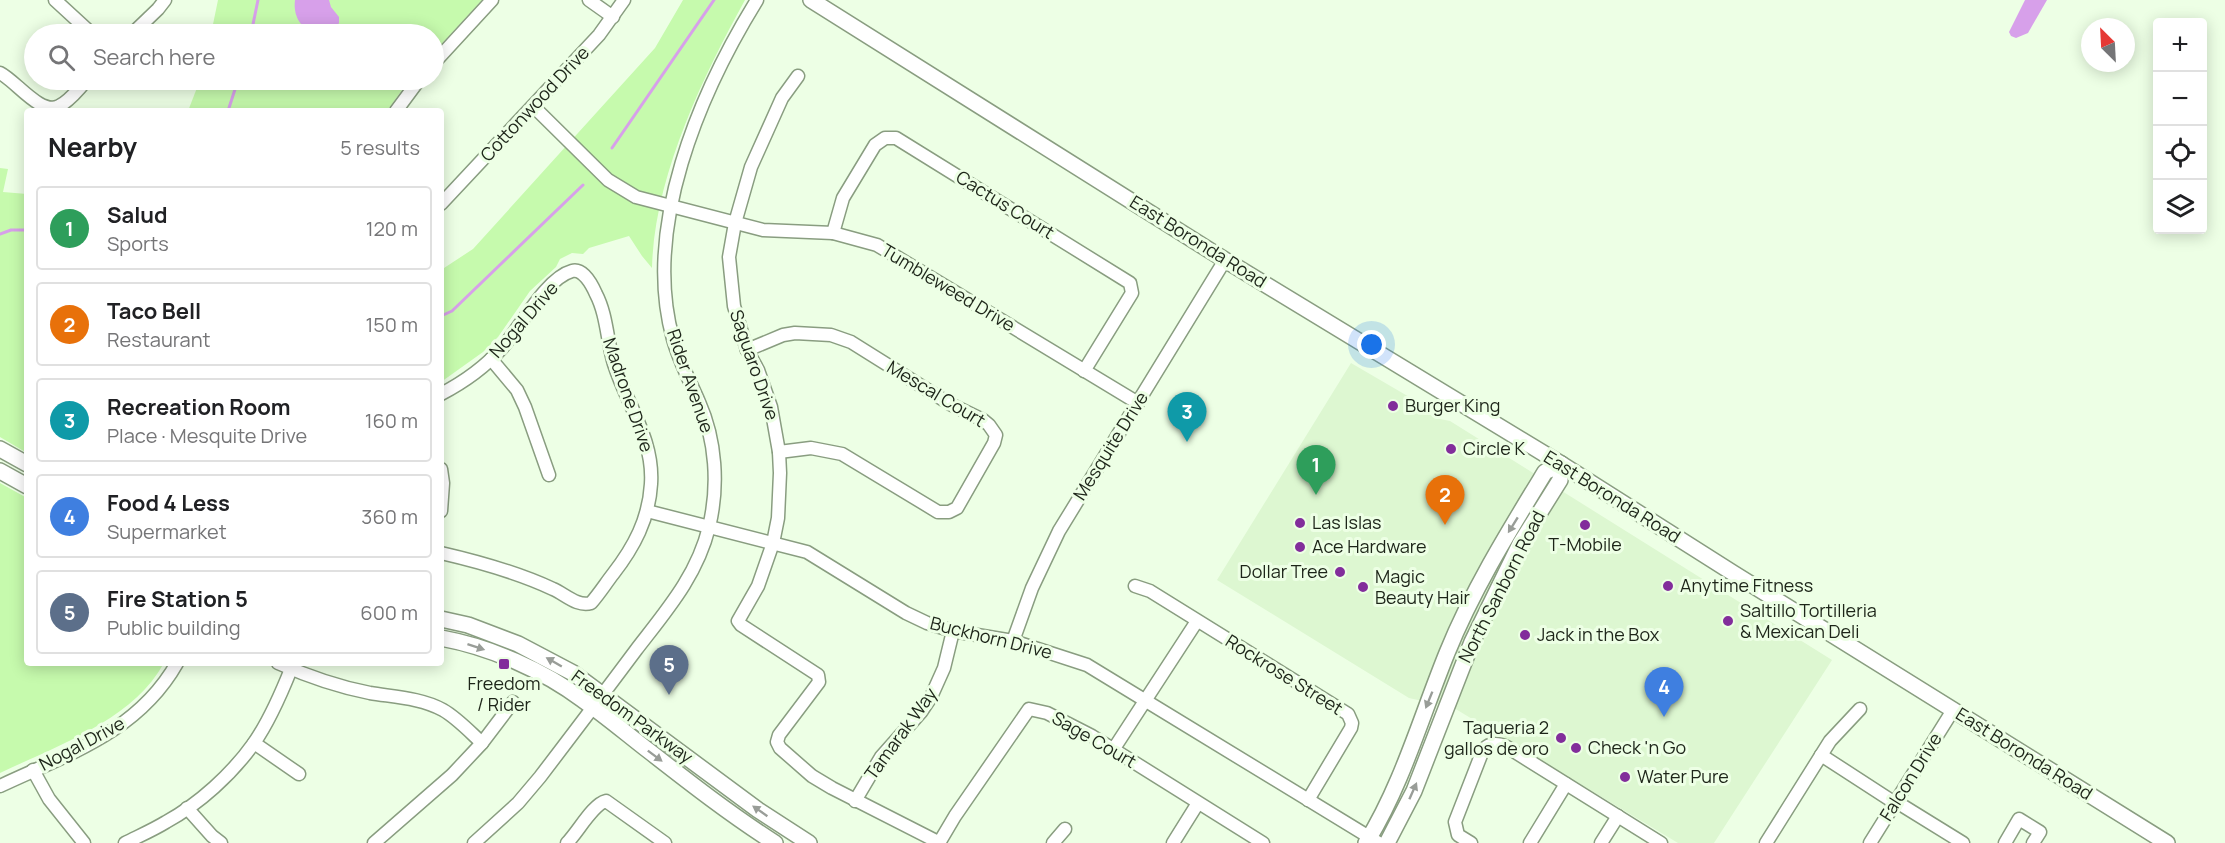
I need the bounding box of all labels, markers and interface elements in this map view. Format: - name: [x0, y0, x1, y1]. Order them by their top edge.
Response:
- north arrow: [2081, 18, 2135, 72]
- map controls: [2153, 18, 2207, 234]
- button: +: [2153, 18, 2207, 72]
- search box: [24, 24, 444, 90]
- icon: search: [45, 41, 78, 74]
- street label: Cottonwood Drive: [475, 41, 594, 166]
- text: Search here: [93, 42, 215, 72]
- button: −: [2153, 72, 2207, 126]
- button: locate: [2153, 126, 2207, 180]
- text: Nearby: [48, 129, 137, 165]
- text: 5 results: [340, 134, 420, 161]
- street label: Cactus Court: [952, 164, 1059, 244]
- button: layers: [2153, 180, 2207, 234]
- street label: East Boronda Road: [1126, 189, 1271, 293]
- text: Salud: [107, 200, 168, 230]
- text: 1: [65, 215, 74, 242]
- text: 120 m: [366, 215, 418, 242]
- text: Sports: [107, 230, 169, 257]
- street label: Tumbleweed Drive: [877, 238, 1020, 336]
- street label: Nogal Drive: [484, 276, 563, 363]
- text: Taco Bell: [107, 296, 201, 326]
- street label: Saguaro Drive: [725, 306, 785, 423]
- text: 2: [64, 311, 75, 338]
- text: 150 m: [365, 311, 418, 338]
- street label: Rider Avenue: [662, 325, 720, 436]
- text: Restaurant: [107, 326, 211, 353]
- your location: [1357, 330, 1386, 359]
- street label: Madrone Drive: [598, 334, 660, 455]
- street label: Mescal Court: [883, 354, 990, 432]
- street label: Mesquite Drive: [1067, 387, 1153, 504]
- text: Recreation Room: [107, 392, 291, 422]
- pin: 3: [1168, 392, 1206, 442]
- place label: Burger King: [1405, 393, 1500, 417]
- marker: Burger King: [1386, 399, 1400, 413]
- text: 3: [64, 407, 75, 434]
- text: 160 m: [365, 407, 418, 434]
- text: Place · Mesquite Drive: [107, 422, 307, 449]
- place label: Circle K: [1463, 436, 1525, 460]
- marker: Circle K: [1444, 442, 1458, 456]
- street label: East Boronda Road: [1540, 444, 1685, 548]
- pin: 1: [1296, 446, 1336, 495]
- pin: 2: [1426, 476, 1464, 525]
- text: Food 4 Less: [107, 488, 230, 518]
- text: 4: [63, 503, 76, 530]
- text: 360 m: [361, 503, 418, 530]
- street label: North Sanborn Road: [1452, 506, 1550, 667]
- place label: Las Islas: [1312, 510, 1382, 534]
- marker: Las Islas: [1293, 516, 1307, 530]
- one-way arrow: [1507, 516, 1518, 533]
- text: Supermarket: [107, 518, 227, 545]
- marker: T-Mobile: [1578, 518, 1592, 532]
- place label: T-Mobile: [1548, 532, 1622, 556]
- place label: Ace Hardware: [1312, 534, 1427, 558]
- marker: Ace Hardware: [1293, 540, 1307, 554]
- place label: Dollar Tree: [1240, 559, 1328, 583]
- place label: Magic Beauty Hair: [1375, 564, 1471, 609]
- marker: Dollar Tree: [1333, 565, 1347, 579]
- place label: Anytime Fitness: [1680, 573, 1813, 597]
- marker: Anytime Fitness: [1661, 579, 1675, 593]
- marker: Magic Beauty Hair: [1356, 580, 1370, 594]
- text: Fire Station 5: [107, 584, 248, 614]
- place label: Saltillo Tortilleria & Mexican Deli: [1740, 598, 1877, 643]
- text: 5: [64, 599, 75, 626]
- text: 600 m: [360, 599, 418, 626]
- street label: Buckhorn Drive: [928, 610, 1055, 664]
- text: Public building: [107, 614, 241, 641]
- marker: Saltillo Tortilleria & Mexican Deli: [1721, 614, 1735, 628]
- place label: Jack in the Box: [1537, 622, 1660, 646]
- street label: Rockrose Street: [1221, 628, 1348, 720]
- marker: Jack in the Box: [1518, 628, 1532, 642]
- one-way arrow: [467, 643, 485, 653]
- pin: 5: [650, 646, 688, 695]
- marker: Freedom / Rider: [497, 657, 511, 671]
- one-way arrow: [545, 657, 562, 667]
- street label: Freedom Parkway: [567, 664, 699, 769]
- pin: 4: [1644, 668, 1684, 717]
- place label: Freedom / Rider: [468, 671, 541, 716]
- street label: Tamarak Way: [859, 682, 942, 784]
- one-way arrow: [1424, 692, 1434, 710]
- street label: East Boronda Road: [1952, 701, 2097, 805]
- street label: Sage Court: [1048, 705, 1141, 773]
- street label: Nogal Drive: [35, 711, 128, 776]
- place label: Taqueria 2 gallos de oro: [1444, 715, 1549, 760]
- street label: Falcon Drive: [1874, 728, 1947, 825]
- marker: Taqueria 2 gallos de oro: [1554, 731, 1568, 745]
- place label: Check 'n Go: [1588, 735, 1686, 759]
- marker: Check 'n Go: [1569, 741, 1583, 755]
- one-way arrow: [647, 750, 663, 762]
- place label: Water Pure: [1637, 764, 1729, 788]
- marker: Water Pure: [1618, 770, 1632, 784]
- one-way arrow: [1409, 782, 1418, 799]
- one-way arrow: [752, 806, 768, 817]

